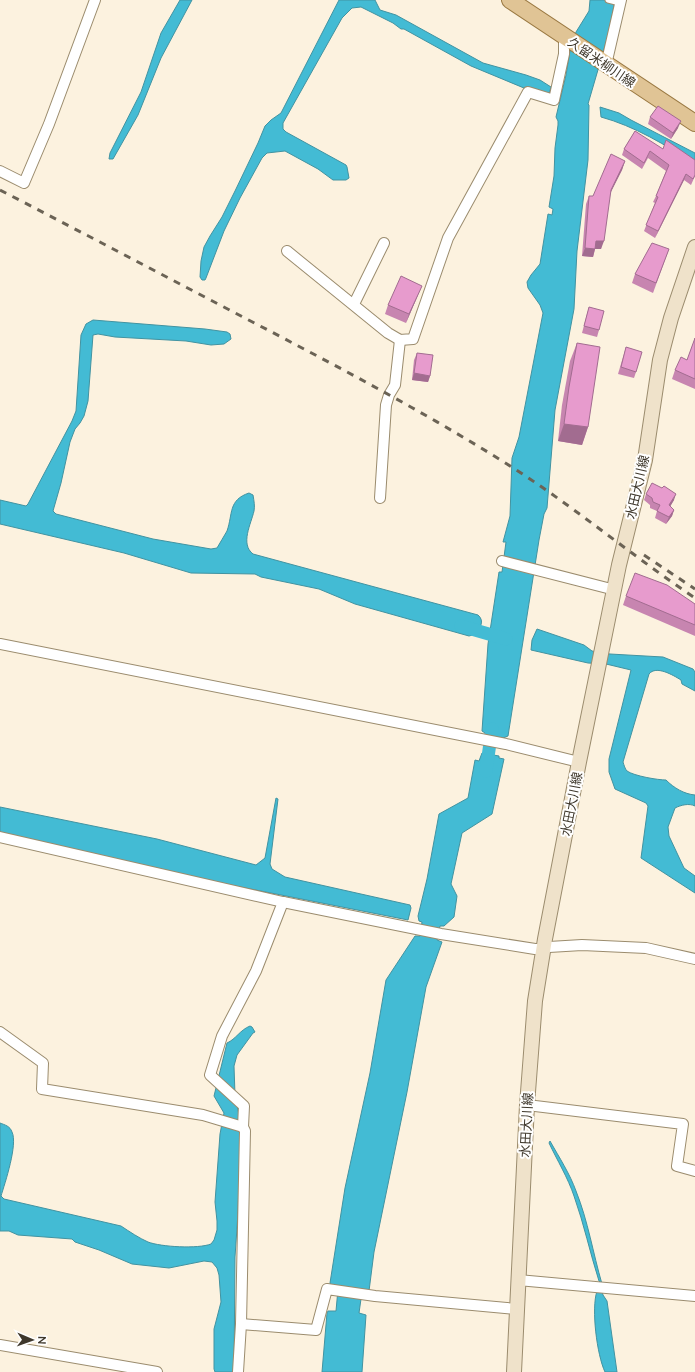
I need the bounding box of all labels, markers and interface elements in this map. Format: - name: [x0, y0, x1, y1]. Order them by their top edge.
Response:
- street label: 久留米柳川線: [564, 34, 639, 92]
- street label: 水田大川線: [622, 454, 654, 521]
- street label: 水田大川線: [557, 771, 587, 838]
- street label: 水田大川線: [516, 1092, 538, 1158]
- north arrow: [12, 1320, 52, 1360]
- text: N: [34, 1336, 49, 1345]

